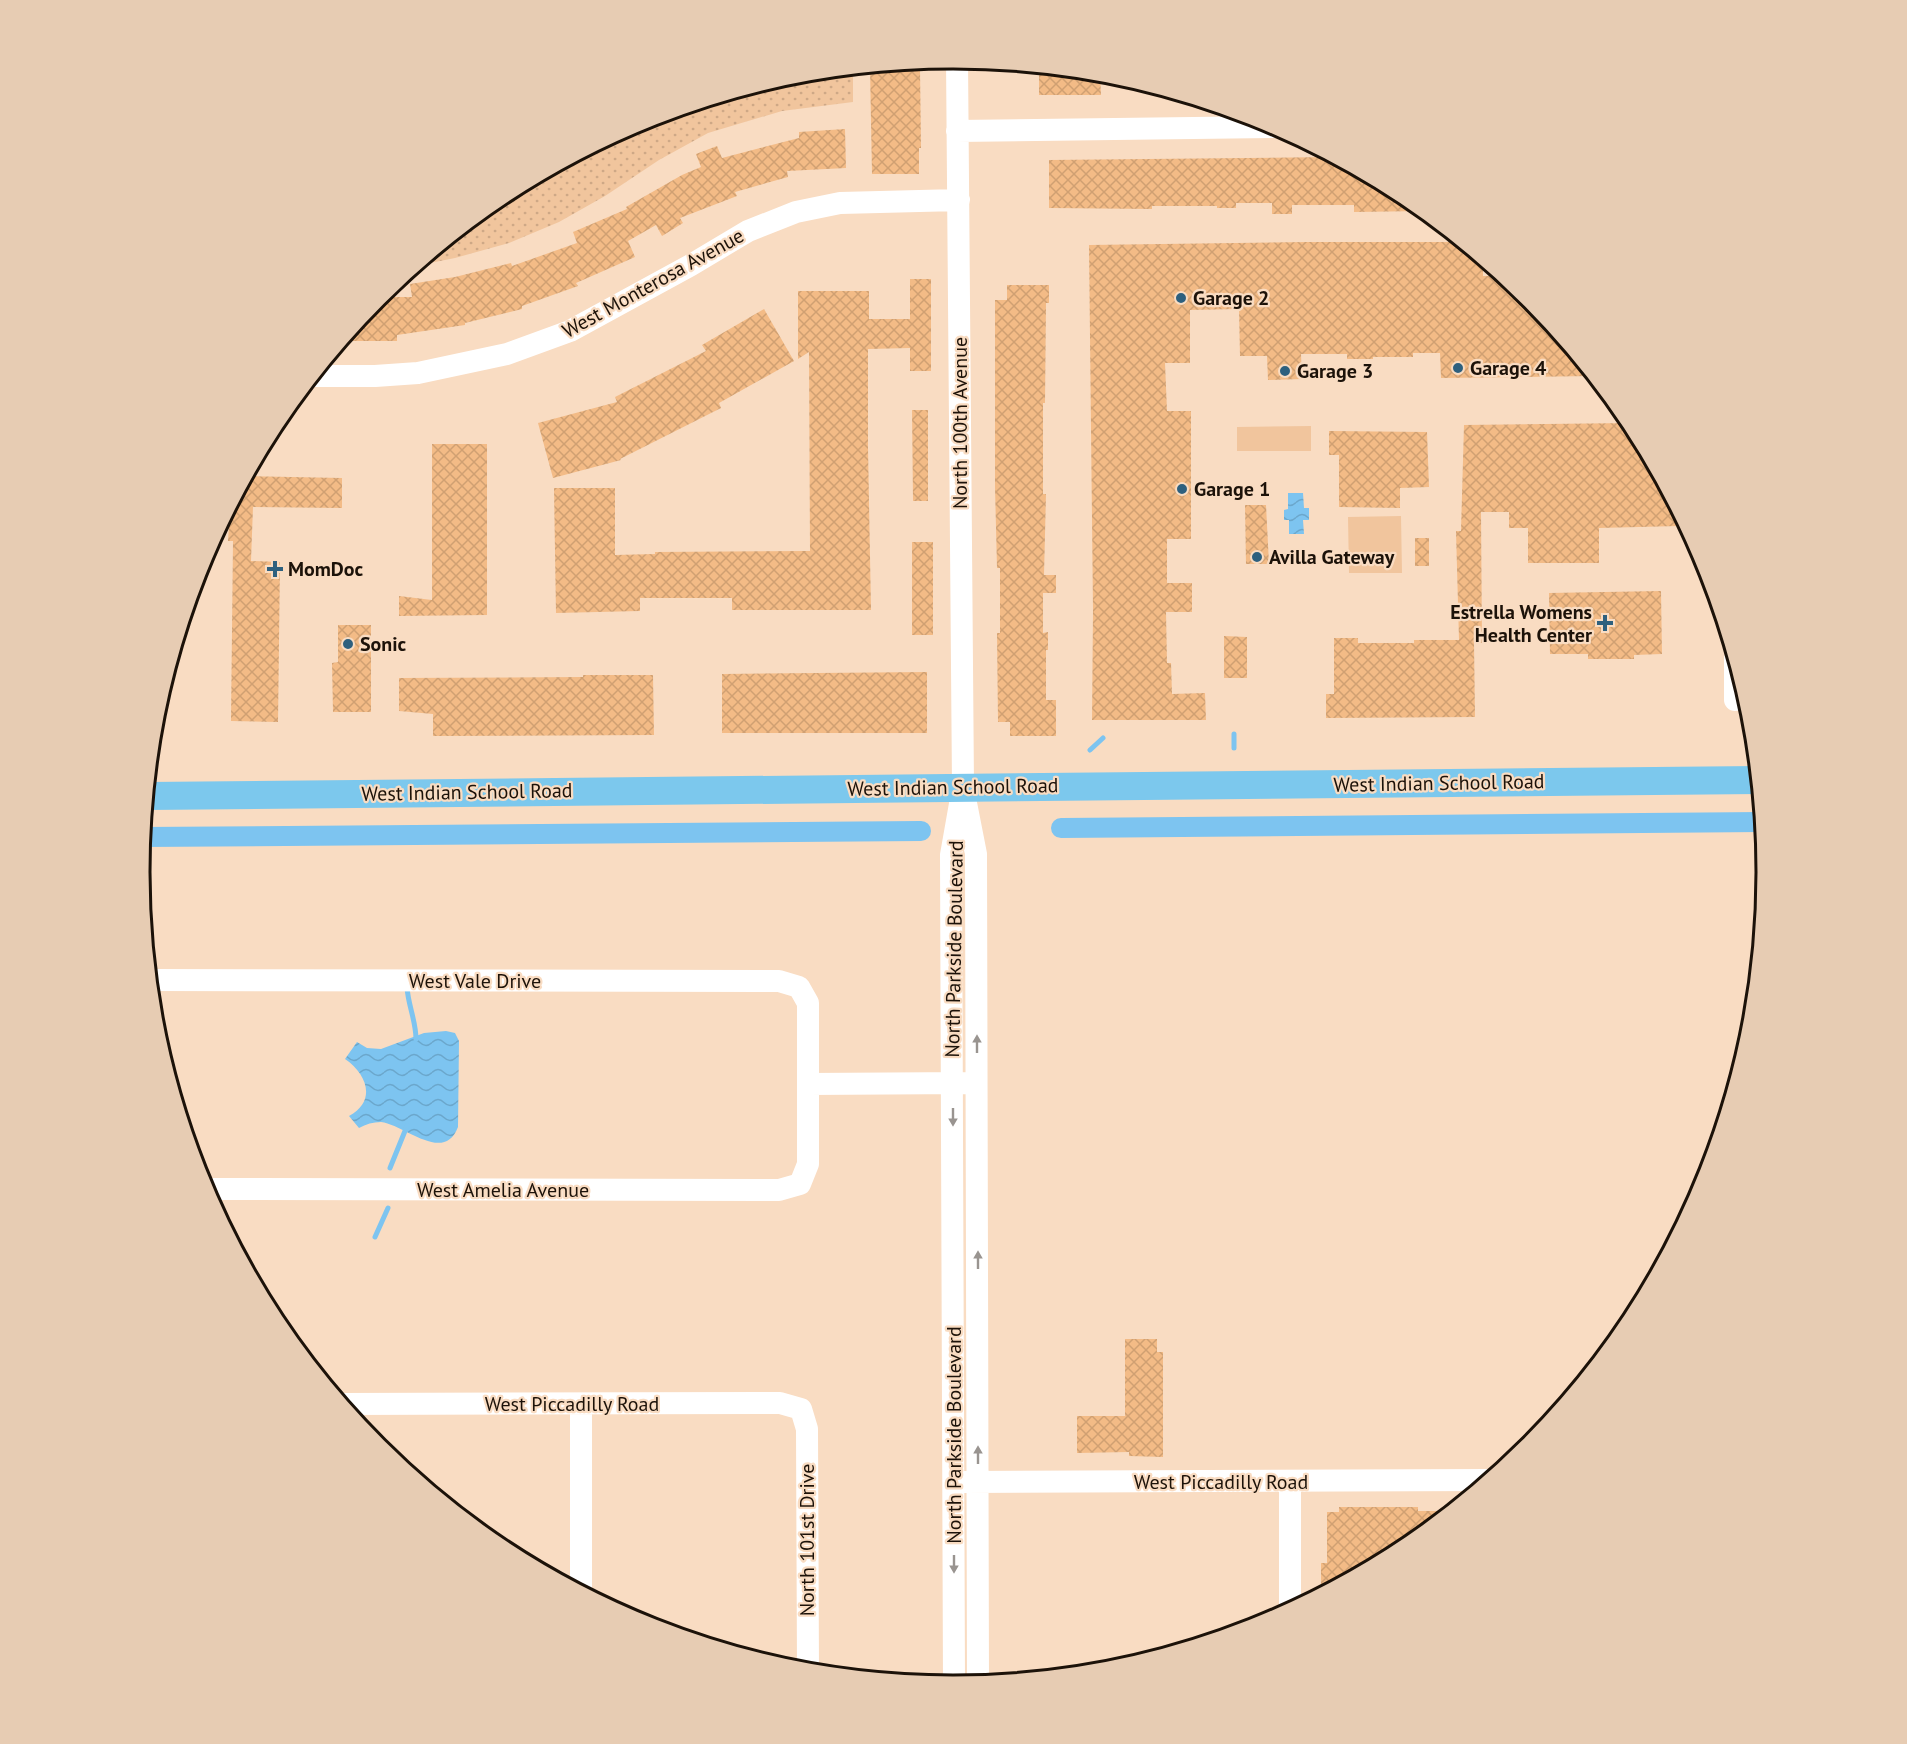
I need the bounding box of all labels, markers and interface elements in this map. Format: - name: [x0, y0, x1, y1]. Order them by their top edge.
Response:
- street label: West Monterosa Avenue: [558, 222, 748, 344]
- place label: Garage 2: [1193, 285, 1269, 311]
- marker: Garage 2: [1174, 291, 1188, 305]
- street label: North 100th Avenue: [947, 337, 973, 509]
- place label: Garage 4: [1470, 355, 1547, 381]
- place label: Garage 3: [1297, 358, 1373, 384]
- marker: Garage 4: [1451, 361, 1465, 375]
- marker: Garage 3: [1278, 364, 1292, 378]
- place label: Garage 1: [1194, 476, 1270, 502]
- marker: Garage 1: [1175, 482, 1189, 496]
- place label: Avilla Gateway: [1269, 544, 1395, 570]
- marker: Avilla Gateway: [1250, 550, 1264, 564]
- place label: MomDoc: [288, 556, 364, 582]
- marker: MomDoc: [266, 560, 284, 578]
- place label: Estrella Womens Health Center: [1450, 599, 1592, 648]
- marker: Estrella Womens Health Center: [1596, 614, 1614, 632]
- place label: Sonic: [360, 631, 407, 657]
- marker: Sonic: [341, 637, 355, 651]
- street label: West Indian School Road: [1333, 768, 1545, 798]
- street label: West Indian School Road: [847, 772, 1059, 802]
- street label: West Indian School Road: [361, 777, 573, 807]
- street label: North Parkside Boulevard: [939, 840, 969, 1058]
- street label: West Vale Drive: [409, 968, 541, 994]
- one-way arrow: [972, 1035, 982, 1054]
- one-way arrow: [948, 1108, 958, 1127]
- street label: West Amelia Avenue: [417, 1177, 589, 1203]
- one-way arrow: [973, 1251, 983, 1270]
- street label: North Parkside Boulevard: [941, 1326, 967, 1544]
- street label: West Piccadilly Road: [485, 1391, 659, 1417]
- one-way arrow: [973, 1446, 983, 1465]
- street label: North 101st Drive: [794, 1464, 820, 1616]
- street label: West Piccadilly Road: [1134, 1469, 1308, 1495]
- one-way arrow: [949, 1555, 959, 1574]

